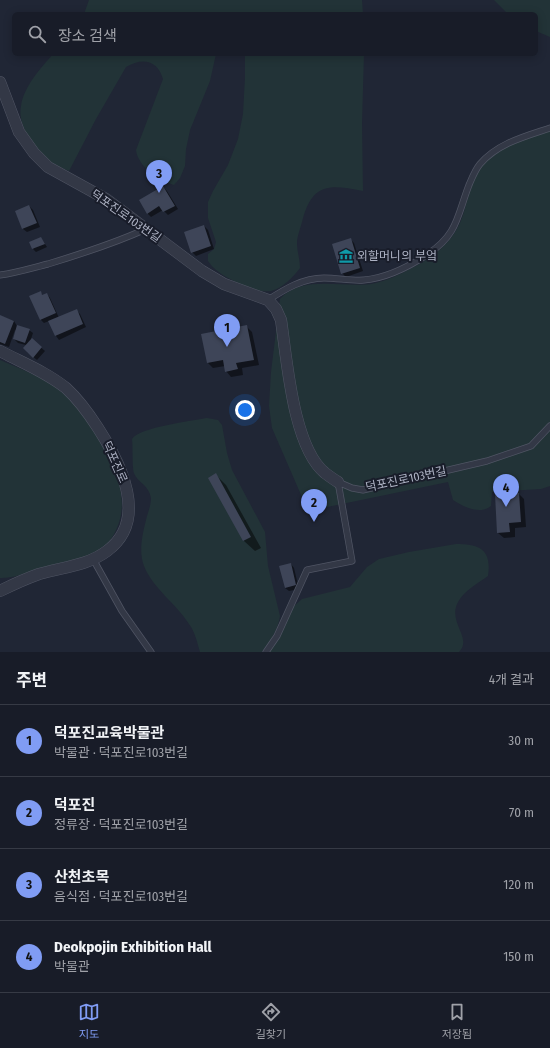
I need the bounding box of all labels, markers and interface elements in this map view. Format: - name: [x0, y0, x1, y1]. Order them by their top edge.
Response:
- search box: [12, 12, 538, 56]
- icon: search: [26, 23, 48, 45]
- text: 장소 검색: [58, 27, 117, 45]
- pin: 3: [146, 160, 172, 193]
- street label: 덕포진로103번길: [88, 187, 164, 245]
- museum icon: 외할머니의 부엌: [338, 248, 354, 264]
- place label: 외할머니의 부엌: [357, 249, 437, 263]
- pin: 1: [214, 314, 240, 347]
- your location: [235, 400, 255, 420]
- street label: 덕포진로: [100, 439, 130, 485]
- street label: 덕포진로103번길: [364, 464, 448, 494]
- pin: 4: [493, 474, 519, 507]
- pin: 2: [301, 489, 327, 522]
- text: 주변: [16, 670, 47, 691]
- text: 4개 결과: [489, 672, 534, 687]
- text: 덕포진교육박물관: [54, 724, 164, 742]
- text: 1: [26, 733, 32, 748]
- text: 30 m: [508, 733, 534, 748]
- text: 박물관 · 덕포진로103번길: [54, 745, 188, 760]
- text: 덕포진: [54, 796, 95, 814]
- text: 2: [26, 805, 32, 820]
- text: 70 m: [509, 805, 534, 820]
- text: 정류장 · 덕포진로103번길: [54, 817, 188, 832]
- text: 산천초목: [54, 868, 109, 886]
- text: 3: [26, 877, 32, 892]
- text: 120 m: [503, 877, 534, 892]
- text: 음식점 · 덕포진로103번길: [54, 889, 188, 904]
- text: Deokpojin Exhibition Hall: [54, 938, 212, 956]
- text: 4: [26, 949, 32, 964]
- text: 150 m: [503, 949, 534, 964]
- text: 박물관: [54, 959, 90, 974]
- tab: 지도: [78, 1001, 100, 1041]
- tab: 길찾기: [256, 1001, 286, 1041]
- tab: 저장됨: [442, 1001, 472, 1041]

